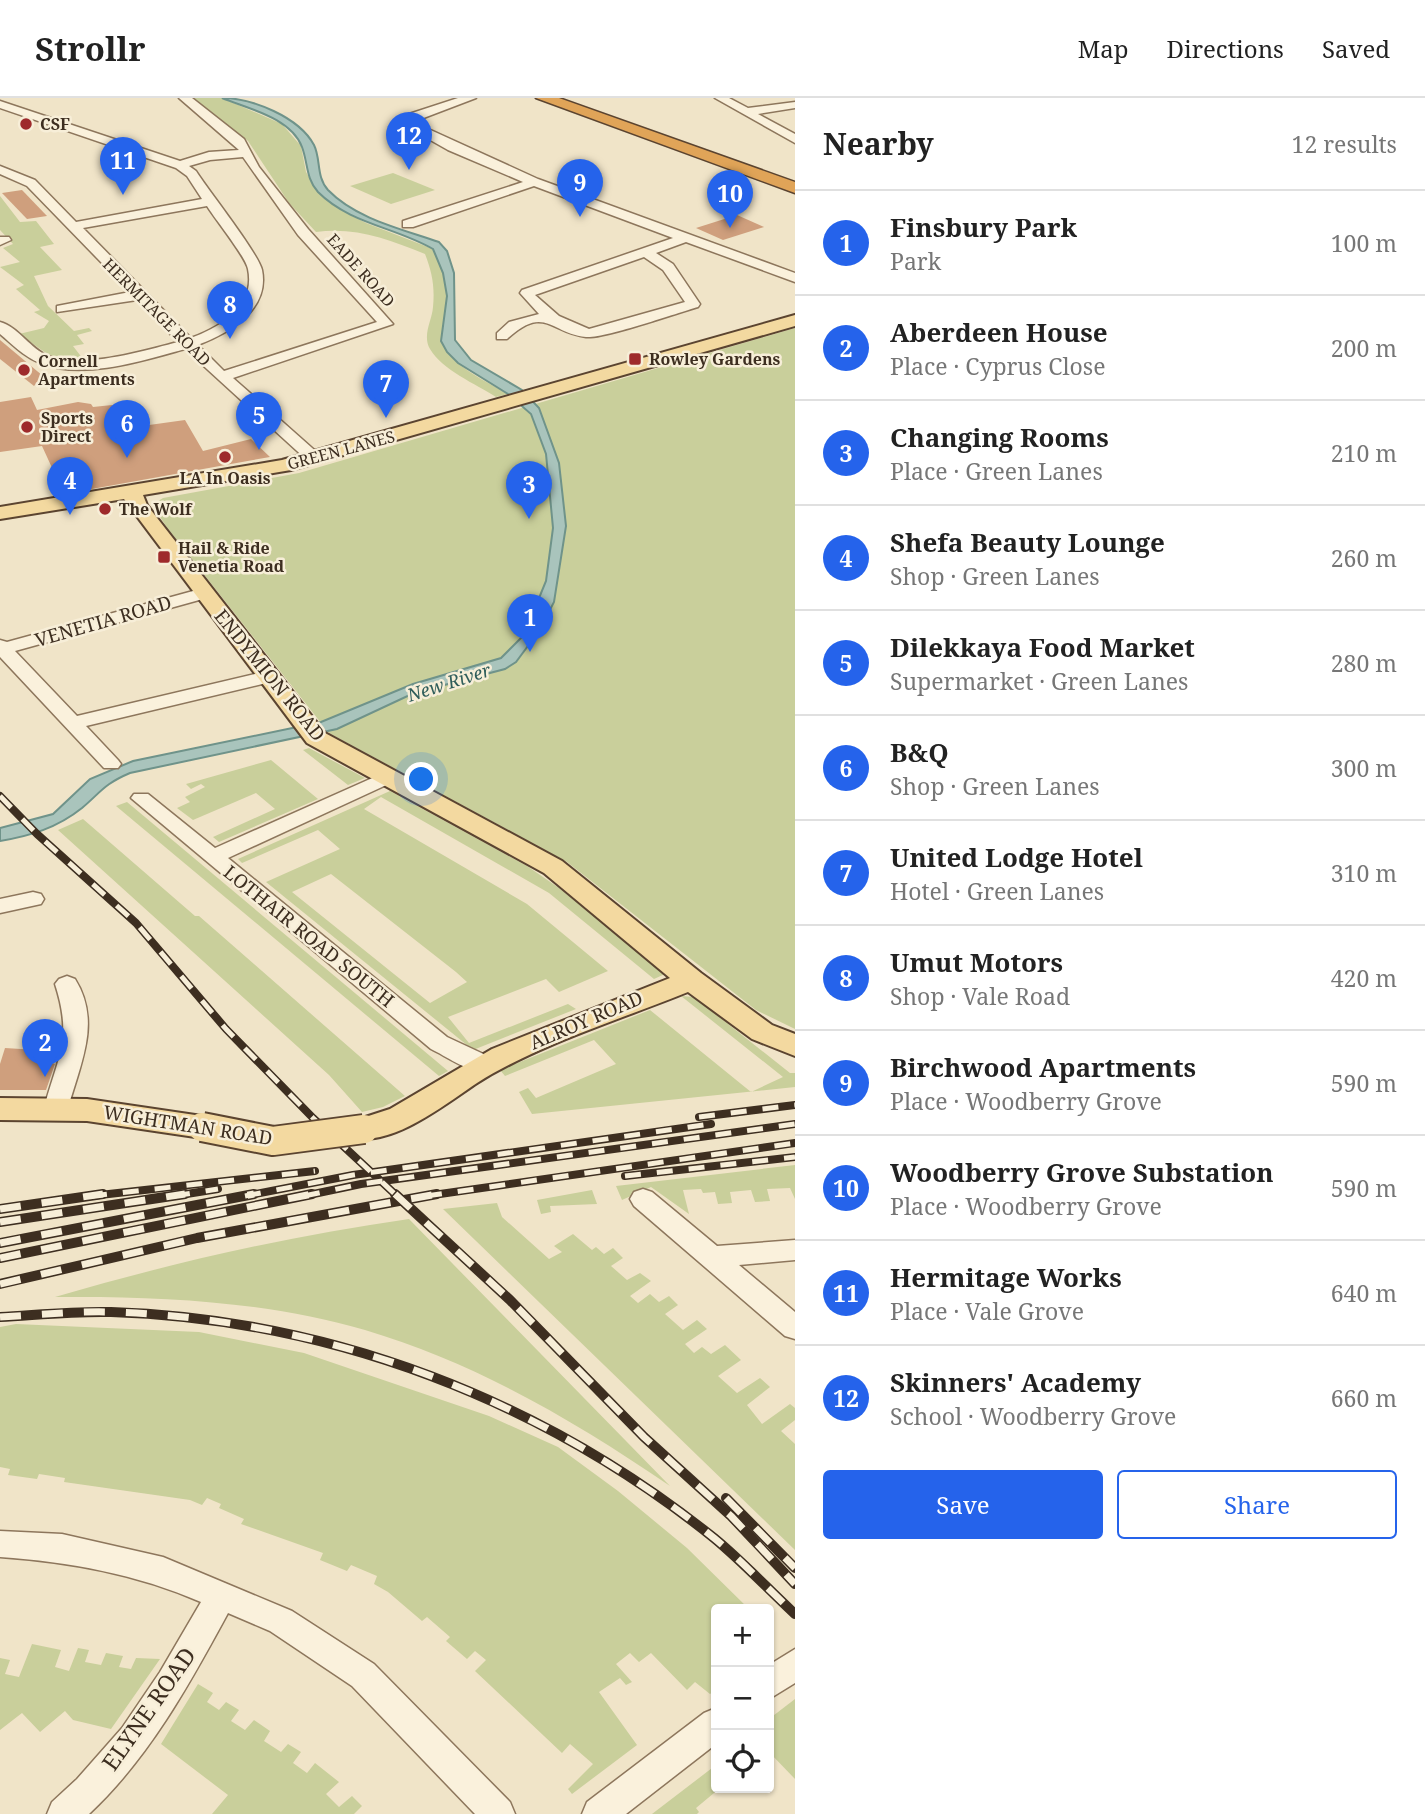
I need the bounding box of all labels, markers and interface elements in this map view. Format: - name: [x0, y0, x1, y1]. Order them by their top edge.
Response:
- text: Strollr: [35, 26, 145, 71]
- text: Map: [1078, 32, 1129, 65]
- text: Directions: [1167, 32, 1284, 65]
- text: Saved: [1322, 32, 1390, 65]
- pin: 12: [386, 112, 432, 170]
- place label: CSF: [40, 113, 70, 135]
- marker: CSF: [18, 116, 34, 132]
- text: Nearby: [823, 123, 934, 164]
- text: 12 results: [1292, 128, 1397, 160]
- pin: 11: [100, 137, 146, 195]
- pin: 9: [557, 159, 603, 217]
- pin: 10: [707, 170, 753, 228]
- text: Finsbury Park: [890, 209, 1077, 245]
- text: 1: [840, 227, 853, 259]
- text: 100 m: [1331, 227, 1397, 259]
- street label: EADE ROAD: [322, 229, 400, 311]
- text: Park: [890, 245, 941, 277]
- street label: HERMITAGE ROAD: [98, 253, 216, 371]
- pin: 8: [207, 281, 253, 339]
- text: Aberdeen House: [890, 314, 1108, 350]
- text: 2: [840, 332, 853, 364]
- text: 200 m: [1331, 332, 1397, 364]
- place label: Rowley Gardens: [649, 348, 781, 370]
- place label: Cornell Apartments: [38, 350, 135, 390]
- text: Place · Cyprus Close: [890, 350, 1106, 382]
- marker: Rowley Gardens: [627, 351, 643, 367]
- pin: 7: [363, 360, 409, 418]
- marker: Cornell Apartments: [16, 362, 32, 378]
- pin: 5: [236, 392, 282, 450]
- pin: 6: [104, 400, 150, 458]
- place label: Sports Direct: [41, 407, 93, 447]
- marker: Sports Direct: [19, 419, 35, 435]
- text: Changing Rooms: [890, 419, 1109, 455]
- street label: GREEN LANES: [285, 425, 397, 475]
- text: 3: [840, 437, 853, 469]
- text: 210 m: [1331, 437, 1397, 469]
- marker: LA In Oasis: [217, 449, 233, 465]
- text: Place · Green Lanes: [890, 455, 1103, 487]
- pin: 4: [47, 457, 93, 515]
- pin: 3: [506, 461, 552, 519]
- place label: LA In Oasis: [179, 467, 271, 489]
- place label: The Wolf: [119, 498, 193, 520]
- marker: The Wolf: [97, 501, 113, 517]
- text: Shefa Beauty Lounge: [890, 524, 1165, 560]
- place label: Hail & Ride Venetia Road: [178, 537, 285, 577]
- text: 4: [840, 542, 853, 574]
- text: 260 m: [1331, 542, 1397, 574]
- marker: Hail & Ride Venetia Road: [156, 549, 172, 565]
- text: Shop · Green Lanes: [890, 560, 1100, 592]
- street label: VENETIA ROAD: [32, 589, 174, 653]
- pin: 1: [507, 594, 553, 652]
- street label: ENDYMION ROAD: [209, 604, 331, 746]
- text: Dilekkaya Food Market: [890, 629, 1195, 665]
- text: 5: [840, 647, 853, 679]
- text: 280 m: [1331, 647, 1397, 679]
- water label: New River: [403, 657, 494, 707]
- text: Supermarket · Green Lanes: [890, 665, 1188, 697]
- text: B&Q: [890, 734, 949, 770]
- text: 6: [840, 752, 853, 784]
- text: 300 m: [1331, 752, 1397, 784]
- your location: [404, 762, 438, 796]
- text: Shop · Green Lanes: [890, 770, 1100, 802]
- text: United Lodge Hotel: [890, 839, 1143, 875]
- text: 7: [840, 857, 853, 889]
- text: 310 m: [1331, 857, 1397, 889]
- street label: LOTHAIR ROAD SOUTH: [218, 859, 400, 1013]
- text: Hotel · Green Lanes: [890, 875, 1104, 907]
- text: Umut Motors: [890, 944, 1063, 980]
- text: 8: [840, 962, 853, 994]
- text: 420 m: [1331, 962, 1397, 994]
- text: Shop · Vale Road: [890, 980, 1070, 1012]
- street label: ALROY ROAD: [525, 984, 647, 1056]
- pin: 2: [22, 1019, 68, 1077]
- text: Birchwood Apartments: [890, 1049, 1196, 1085]
- text: 9: [840, 1067, 853, 1099]
- text: 590 m: [1331, 1067, 1397, 1099]
- text: Place · Woodberry Grove: [890, 1085, 1162, 1117]
- street label: WIGHTMAN ROAD: [102, 1099, 274, 1151]
- text: Woodberry Grove Substation: [890, 1154, 1274, 1190]
- text: 10: [833, 1172, 859, 1204]
- text: 590 m: [1331, 1172, 1397, 1204]
- text: Place · Woodberry Grove: [890, 1190, 1162, 1222]
- text: Hermitage Works: [890, 1259, 1122, 1295]
- text: 11: [833, 1277, 859, 1309]
- text: 640 m: [1331, 1277, 1397, 1309]
- text: Place · Vale Grove: [890, 1295, 1084, 1327]
- text: Skinners' Academy: [890, 1364, 1141, 1400]
- text: 12: [833, 1382, 859, 1414]
- text: 660 m: [1331, 1382, 1397, 1414]
- text: School · Woodberry Grove: [890, 1400, 1176, 1432]
- button: Save: [823, 1470, 1103, 1539]
- button: Share: [1117, 1470, 1397, 1539]
- map controls: [711, 1604, 774, 1793]
- button: +: [711, 1604, 774, 1667]
- street label: ELYNE ROAD: [94, 1640, 202, 1776]
- button: −: [711, 1667, 774, 1730]
- button: locate: [711, 1730, 774, 1793]

